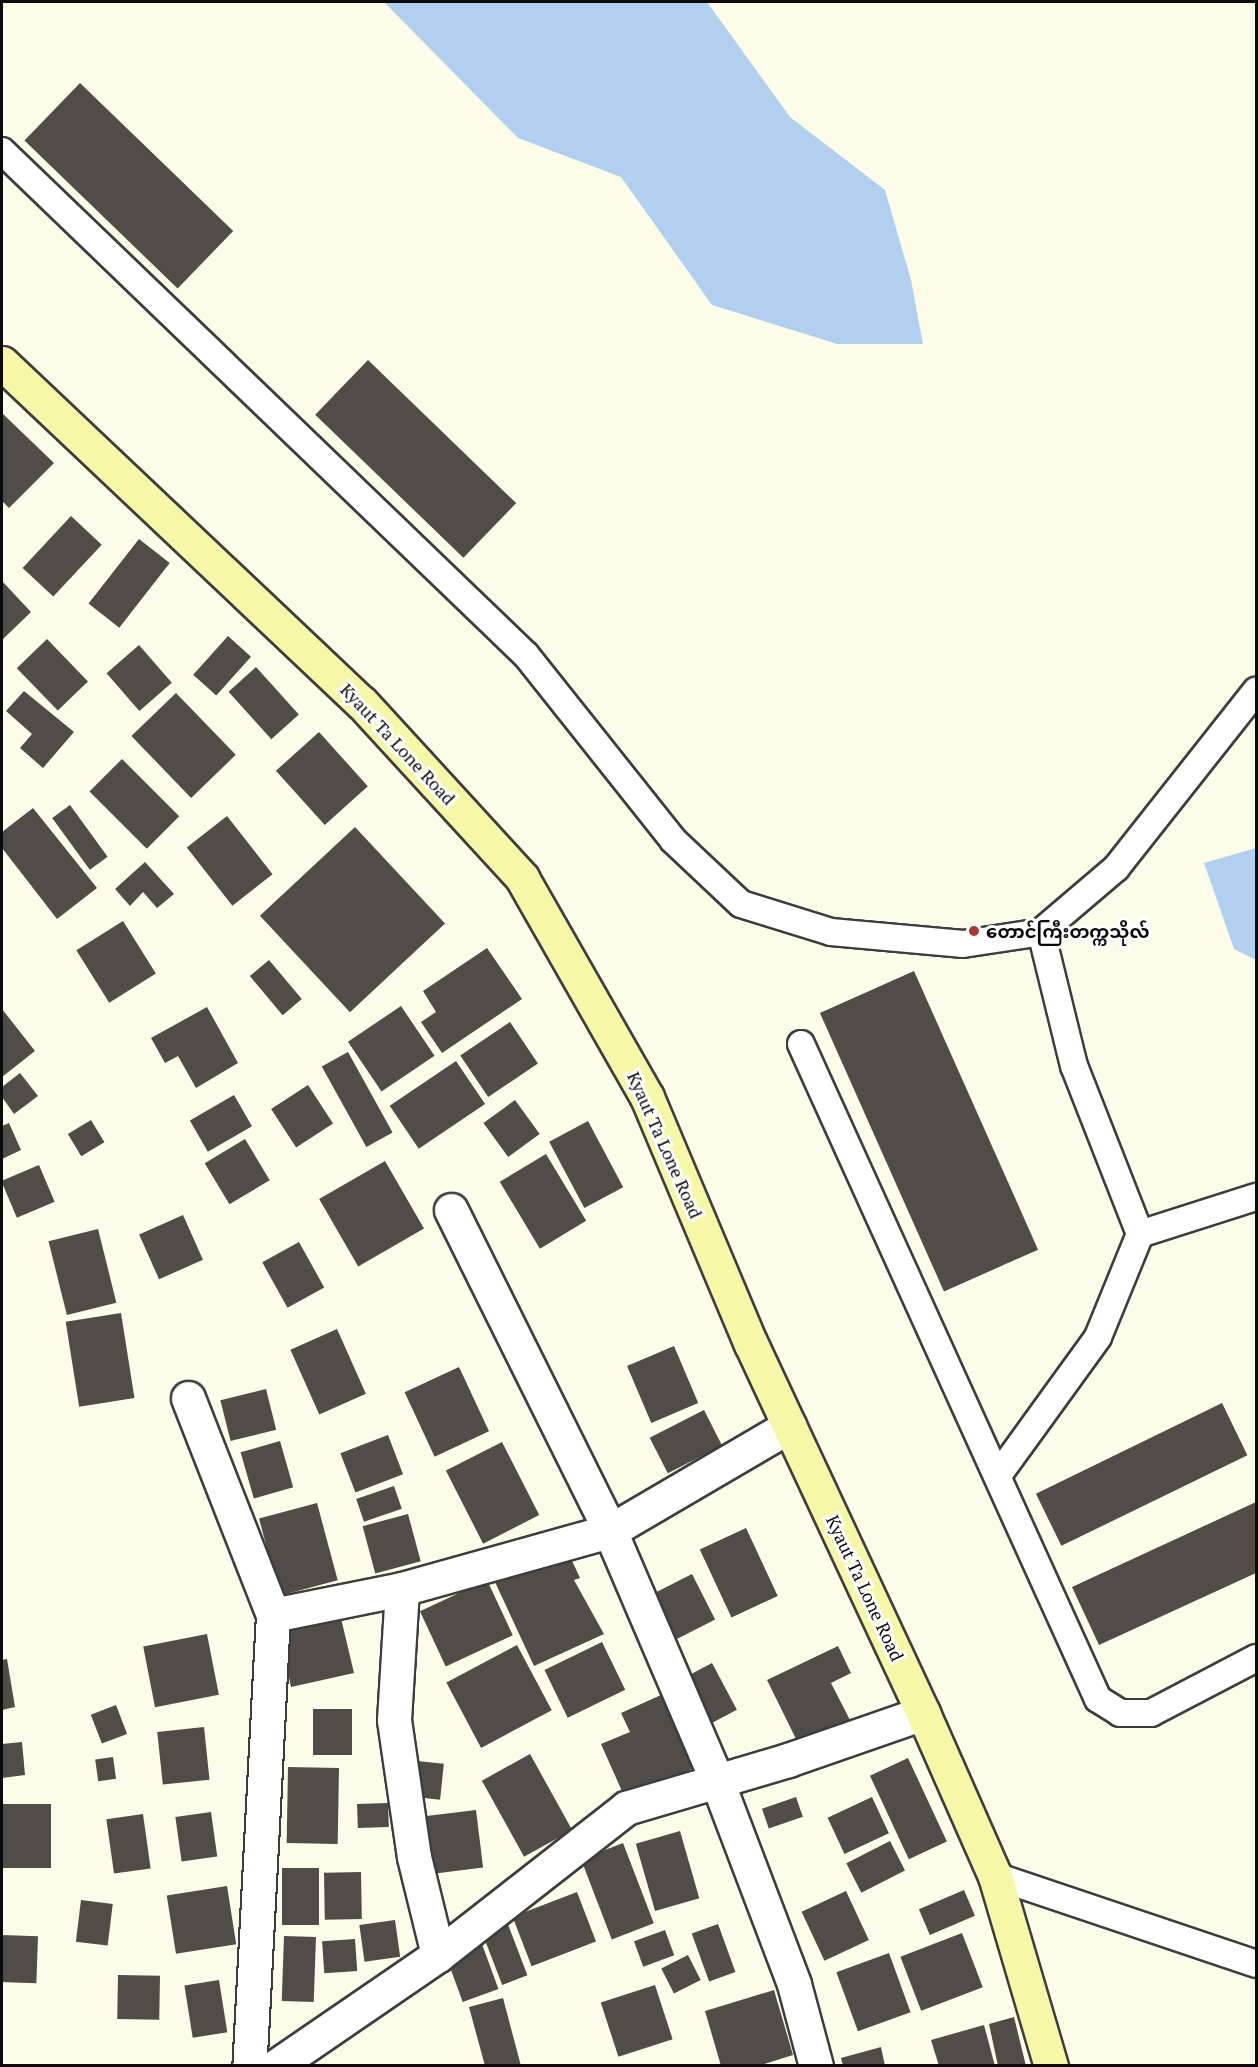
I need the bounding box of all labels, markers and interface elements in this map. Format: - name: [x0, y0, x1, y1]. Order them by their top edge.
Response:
- street label: Kyaut Ta Lone Road: [336, 679, 460, 809]
- place label: တောင်ကြီးတက္ကသိုလ်: [986, 920, 1149, 942]
- marker: တောင်ကြီးတက္ကသိုလ်: [967, 924, 981, 938]
- street label: Kyaut Ta Lone Road: [623, 1068, 707, 1222]
- street label: Kyaut Ta Lone Road: [822, 1512, 908, 1664]

